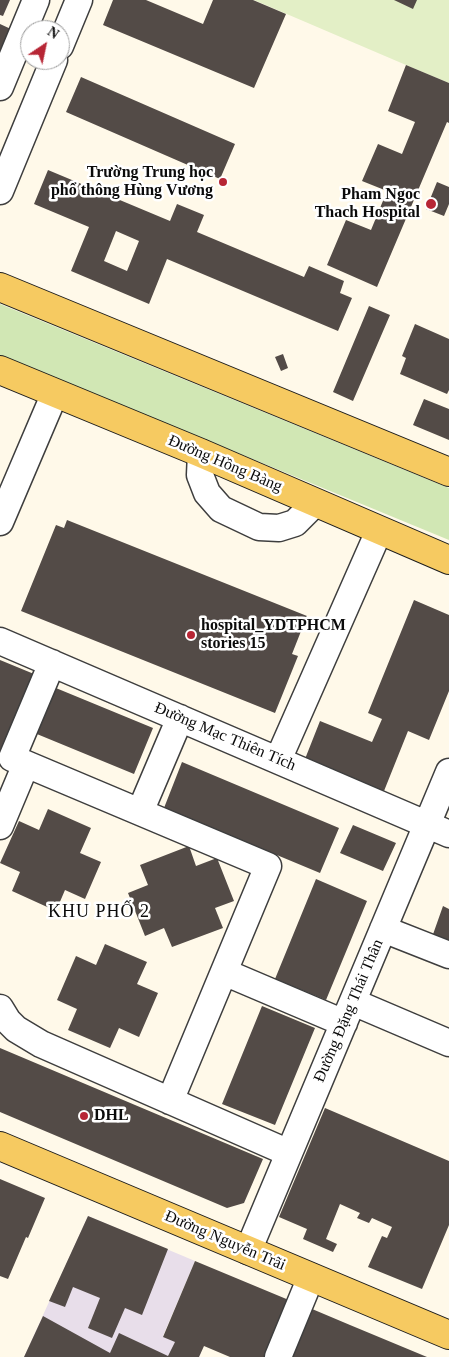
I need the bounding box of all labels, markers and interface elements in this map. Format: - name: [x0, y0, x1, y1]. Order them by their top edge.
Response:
- north arrow: [20, 20, 70, 70]
- text: N: [45, 24, 61, 42]
- place label: Trường Trung học phổ thông Hùng Vương: [51, 163, 213, 201]
- marker: Trường Trung học phổ thông Hùng Vương: [217, 176, 229, 188]
- place label: Pham Ngoc Thach Hospital: [315, 185, 420, 223]
- marker: Pham Ngoc Thach Hospital: [424, 197, 438, 211]
- street label: Đường Hồng Bàng: [165, 431, 285, 497]
- place label: hospital_YDTPHCM stories 15: [201, 616, 346, 654]
- marker: hospital_YDTPHCM stories 15: [185, 629, 197, 641]
- street label: Đường Mạc Thiên Tích: [151, 699, 299, 775]
- district label: KHU PHỐ 2: [47, 901, 151, 923]
- street label: Đường Đặng Thái Thân: [310, 937, 388, 1085]
- place label: DHL: [94, 1106, 129, 1126]
- marker: DHL: [78, 1110, 90, 1122]
- street label: Đường Nguyễn Trãi: [162, 1207, 288, 1275]

